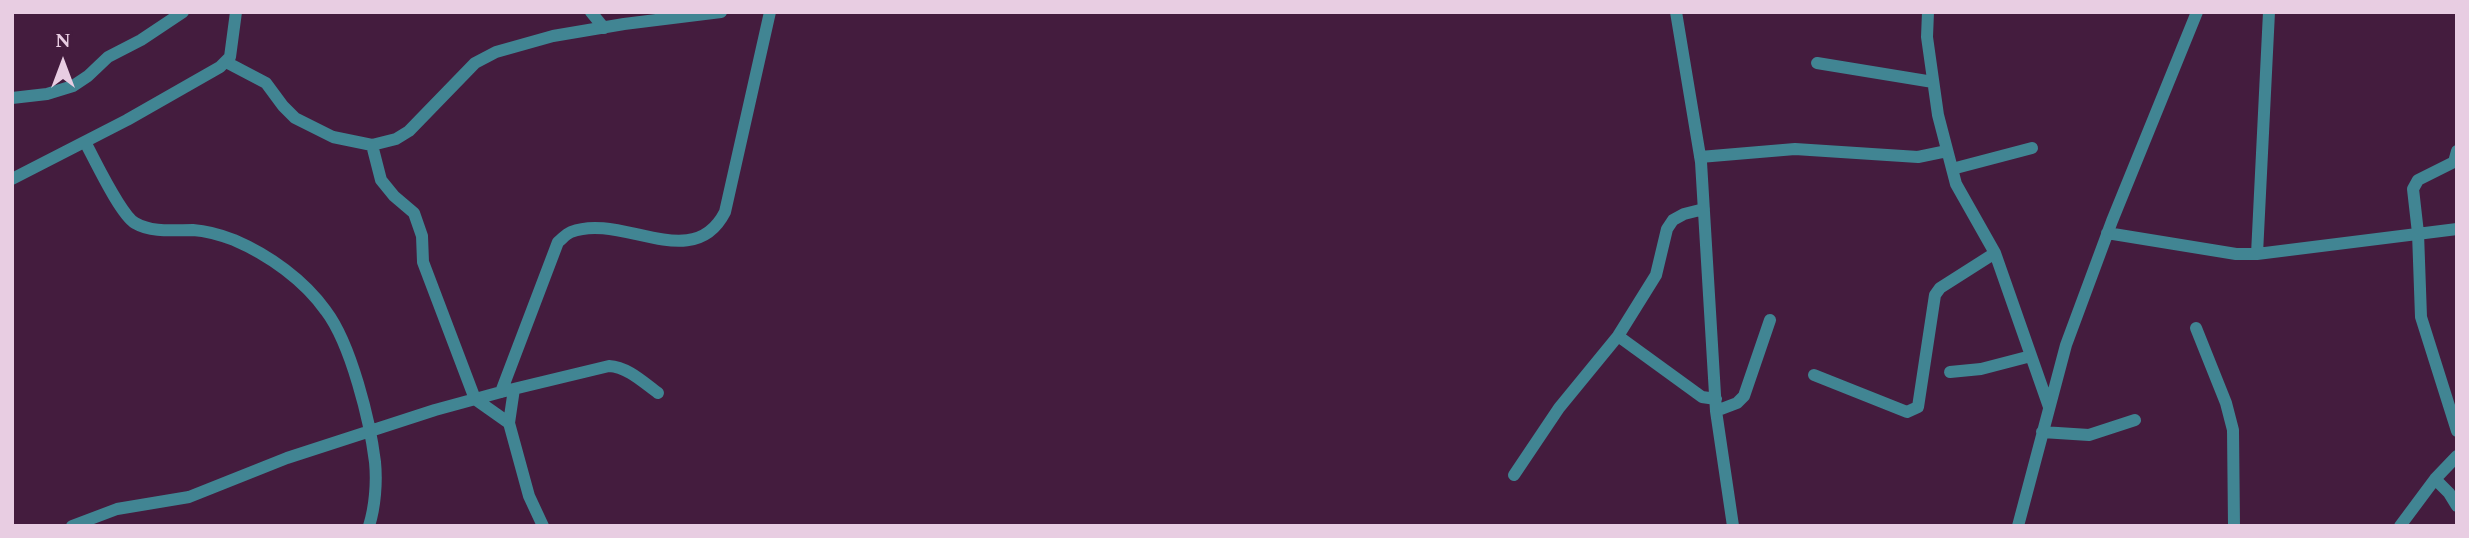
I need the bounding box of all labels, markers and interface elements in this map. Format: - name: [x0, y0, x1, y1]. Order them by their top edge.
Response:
- text: N: [55, 27, 71, 56]
- north arrow: [28, 28, 98, 98]

